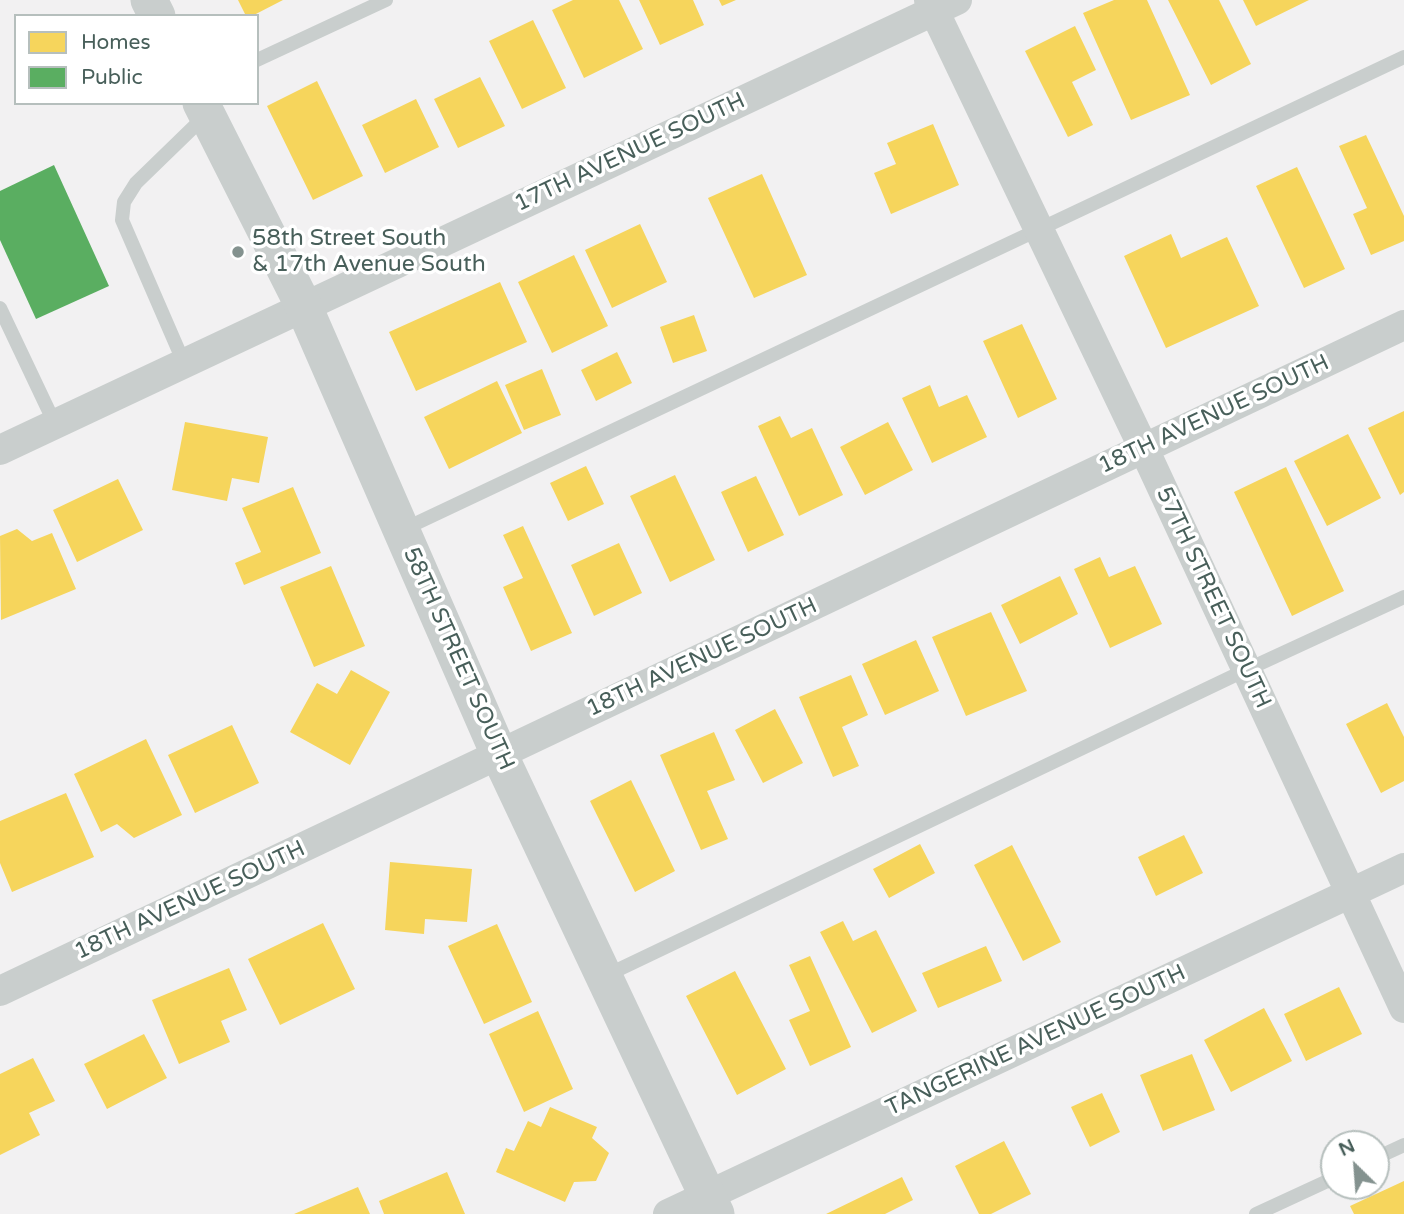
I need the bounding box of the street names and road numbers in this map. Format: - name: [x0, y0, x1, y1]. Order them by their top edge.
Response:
- street label: 17TH AVENUE SOUTH: [510, 87, 750, 219]
- street label: 18TH AVENUE SOUTH: [1094, 349, 1334, 481]
- street label: 57TH STREET SOUTH: [1150, 483, 1276, 713]
- street label: 58TH STREET SOUTH: [396, 543, 520, 775]
- street label: 18TH AVENUE SOUTH: [582, 592, 822, 724]
- street label: 18TH AVENUE SOUTH: [70, 835, 310, 967]
- street label: TANGERINE AVENUE SOUTH: [882, 959, 1190, 1123]

